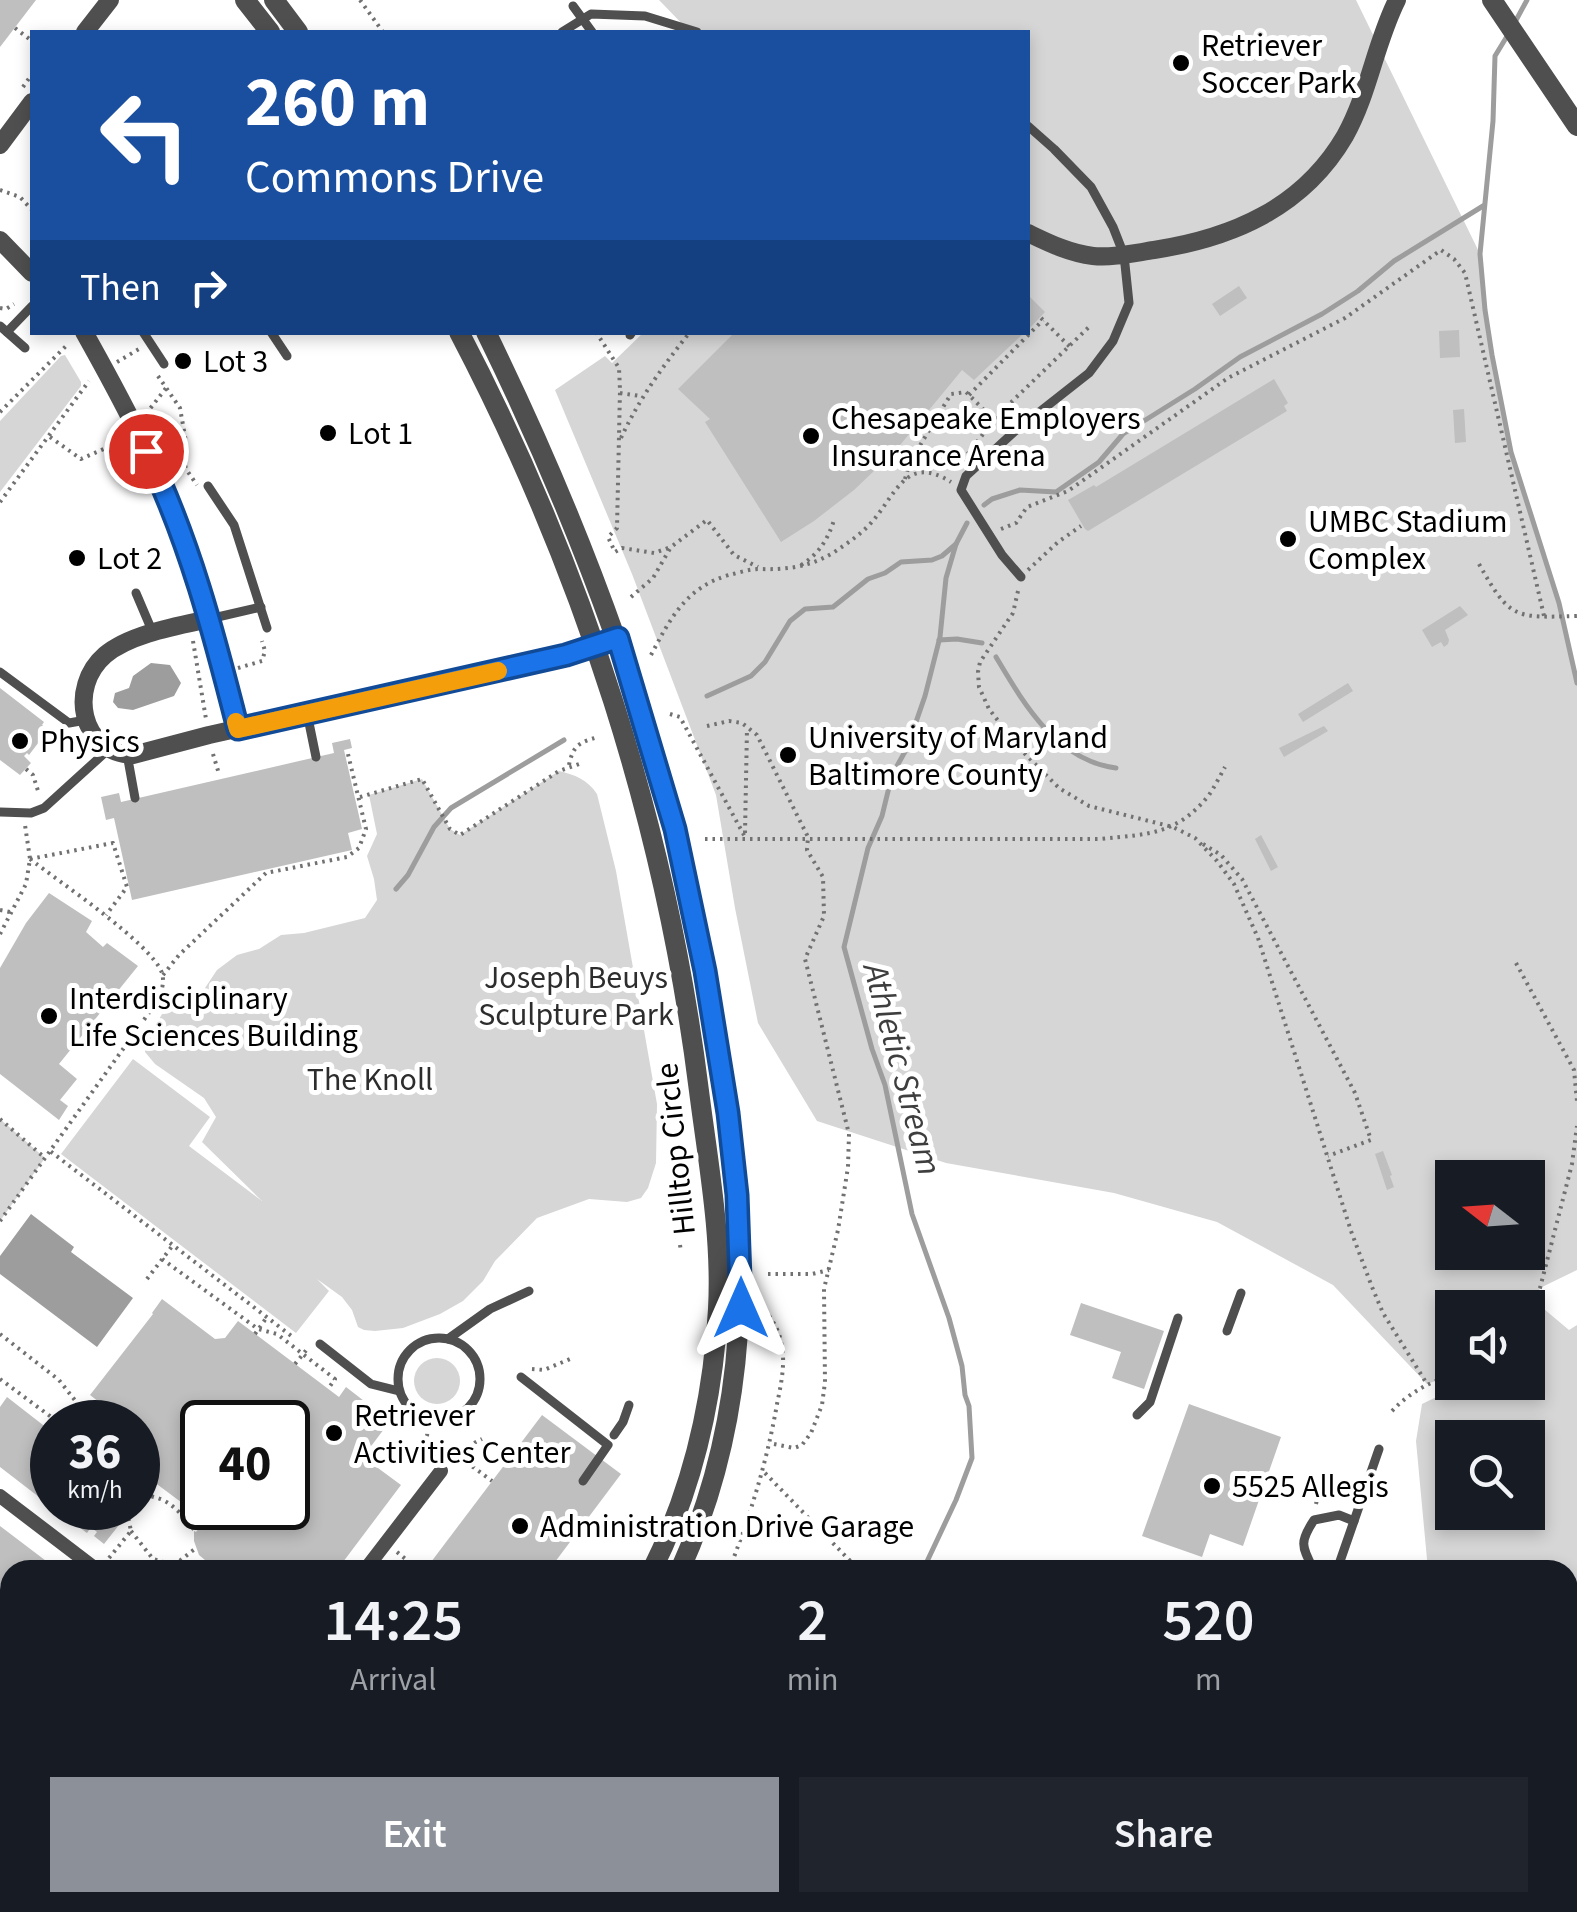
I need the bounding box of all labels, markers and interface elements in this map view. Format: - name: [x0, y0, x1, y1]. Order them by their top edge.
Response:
- place label: Retriever Soccer Park: [1201, 23, 1357, 106]
- marker: Retriever Soccer Park: [1170, 52, 1192, 74]
- text: 260 m: [245, 53, 430, 153]
- icon: left: [80, 70, 210, 200]
- text: Commons Drive: [245, 146, 544, 210]
- icon: right: [181, 260, 236, 315]
- text: Then: [80, 261, 161, 315]
- place label: Lot 3: [203, 339, 268, 385]
- marker: Lot 3: [172, 350, 194, 372]
- place label: Chesapeake Employers Insurance Arena: [831, 396, 1141, 479]
- pin: [104, 409, 189, 494]
- place label: Lot 1: [348, 411, 413, 457]
- marker: Lot 1: [317, 422, 339, 444]
- icon: arrive: [119, 424, 174, 479]
- marker: Chesapeake Employers Insurance Arena: [800, 425, 822, 447]
- place label: UMBC Stadium Complex: [1308, 499, 1508, 582]
- marker: UMBC Stadium Complex: [1277, 528, 1299, 550]
- place label: Lot 2: [97, 536, 162, 582]
- marker: Lot 2: [66, 547, 88, 569]
- place label: University of Maryland Baltimore County: [808, 715, 1108, 798]
- place label: Physics: [40, 719, 140, 765]
- marker: Physics: [9, 730, 31, 752]
- marker: University of Maryland Baltimore County: [777, 744, 799, 766]
- park label: Joseph Beuys Sculpture Park: [478, 955, 674, 1038]
- water label: Athletic Stream: [849, 956, 954, 1181]
- place label: Interdisciplinary Life Sciences Building: [69, 976, 358, 1059]
- marker: Interdisciplinary Life Sciences Building: [38, 1005, 60, 1027]
- park label: The Knoll: [307, 1057, 433, 1103]
- street label: Hilltop Circle: [644, 1061, 708, 1237]
- north arrow: [1435, 1160, 1545, 1270]
- map controls: [1435, 1160, 1545, 1530]
- position arrow: [689, 1256, 793, 1360]
- button: sound: [1435, 1290, 1545, 1400]
- place label: Retriever Activities Center: [354, 1393, 571, 1476]
- speed limit sign: 40: [180, 1400, 310, 1530]
- text: 36: [69, 1417, 121, 1488]
- button: search: [1435, 1420, 1545, 1530]
- marker: Retriever Activities Center: [323, 1422, 345, 1444]
- place label: 5525 Allegis: [1232, 1464, 1389, 1510]
- text: km/h: [67, 1472, 123, 1508]
- marker: 5525 Allegis: [1201, 1475, 1223, 1497]
- place label: Administration Drive Garage: [540, 1504, 914, 1550]
- marker: Administration Drive Garage: [509, 1515, 531, 1537]
- text: 14:25: [324, 1579, 463, 1664]
- text: 2: [797, 1579, 828, 1664]
- text: 520: [1162, 1579, 1254, 1664]
- text: Arrival: [350, 1657, 436, 1703]
- text: min: [787, 1657, 839, 1703]
- text: m: [1195, 1657, 1222, 1703]
- button: Exit: [50, 1777, 779, 1892]
- button: Share: [799, 1777, 1528, 1892]

